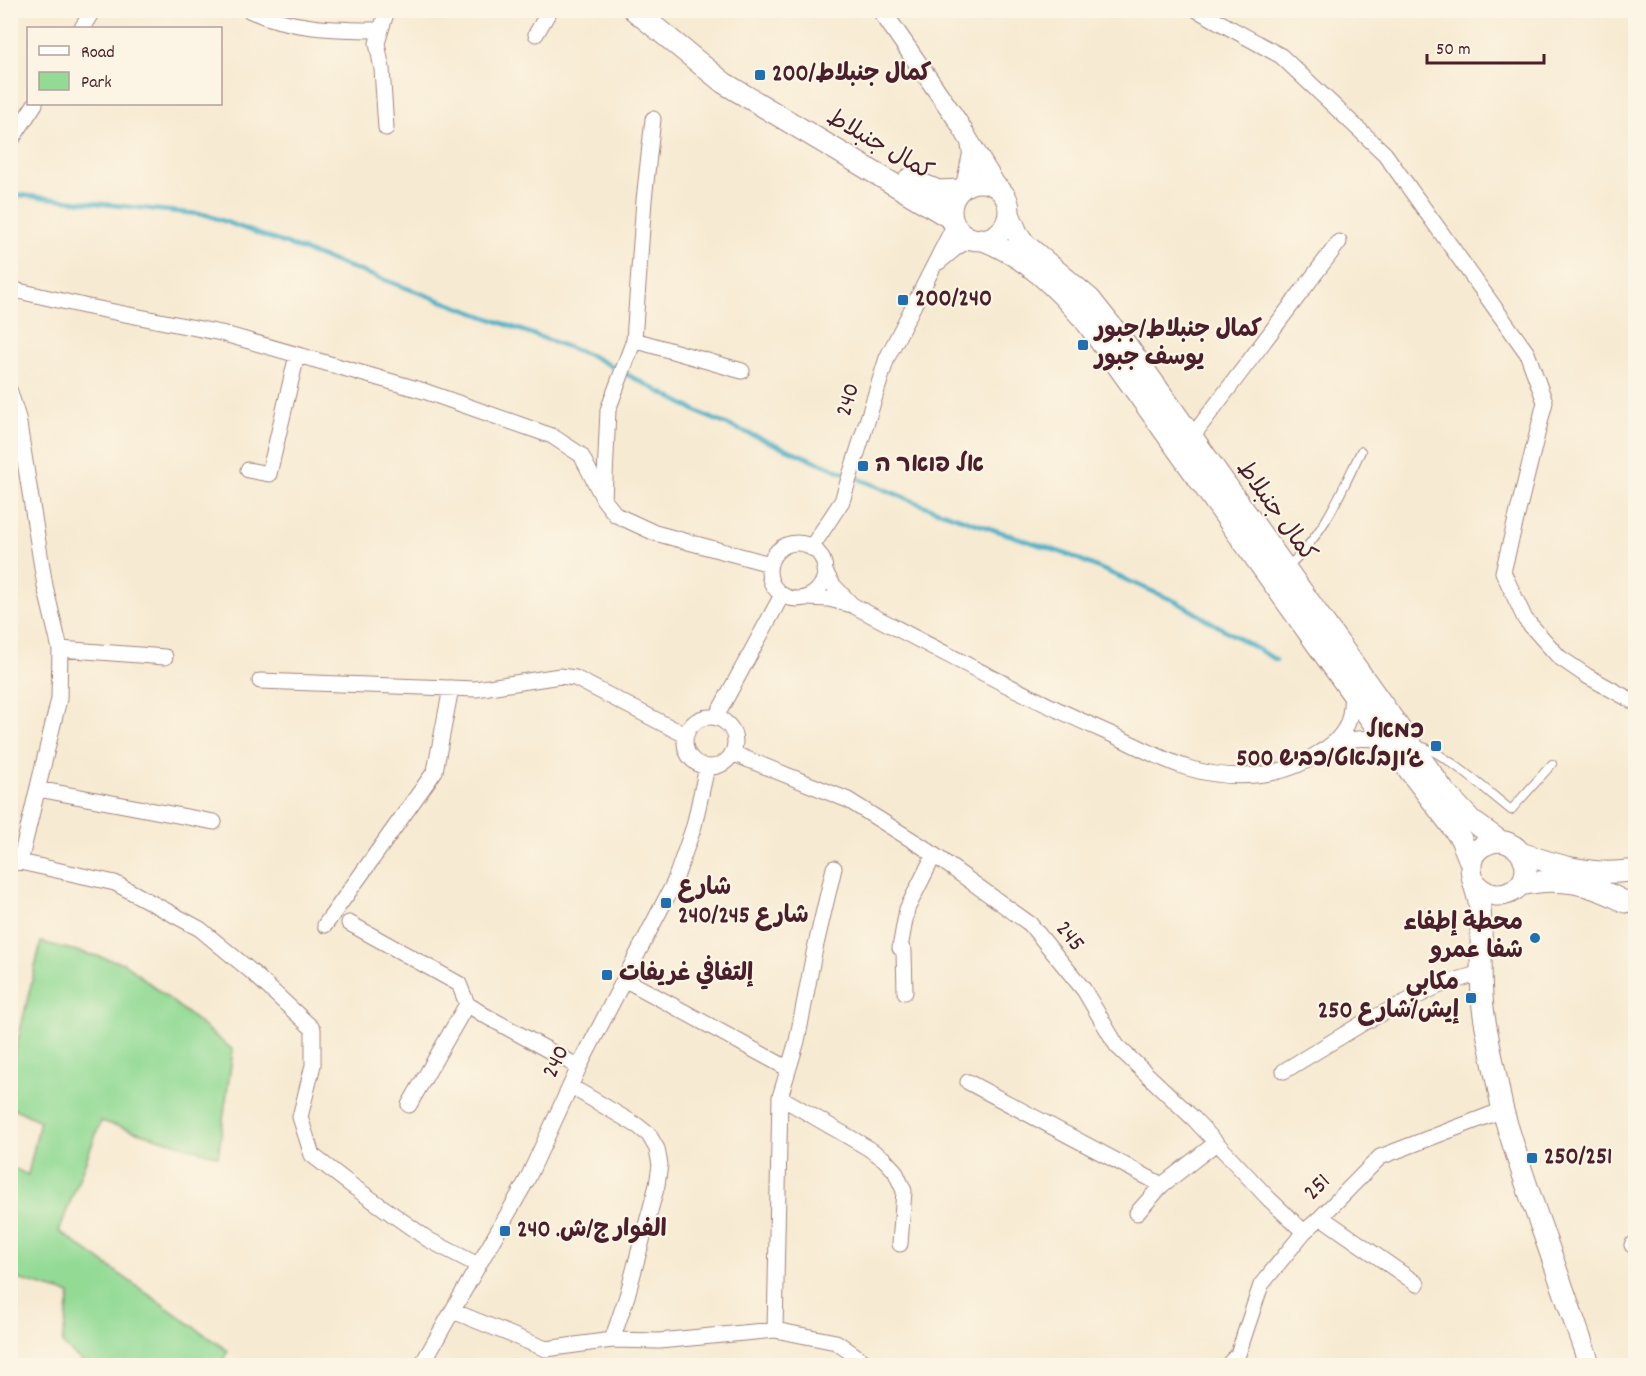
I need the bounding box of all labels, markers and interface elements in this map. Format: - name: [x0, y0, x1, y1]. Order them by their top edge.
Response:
- legend: [27, 27, 222, 105]
- scale bar: [1427, 27, 1544, 65]
- text: 50 m: [1436, 38, 1471, 63]
- text: Road: [81, 41, 115, 66]
- place label: 200/كمال جنبلاط: [772, 58, 932, 92]
- marker: 200/كمال جنبلاط: [753, 68, 767, 82]
- text: Park: [81, 71, 112, 96]
- street label: كمال جنبلاط: [819, 102, 939, 190]
- place label: 200/240: [915, 283, 992, 317]
- marker: 200/240: [896, 293, 910, 307]
- place label: كمال جنبلاط/جبور يوسف جبور: [1093, 314, 1263, 376]
- marker: كمال جنبلاط/جبور يوسف جبور: [1076, 338, 1090, 352]
- street label: 240: [828, 379, 870, 421]
- place label: אל פואר ה: [875, 449, 984, 483]
- street label: كمال جنبلاط: [1226, 454, 1324, 570]
- marker: אל פואר ה: [856, 459, 870, 473]
- place label: כמאל ג׳ונבלאט/כביש 500: [1236, 715, 1424, 777]
- marker: כמאל ג׳ונבלאט/כביש 500: [1429, 739, 1443, 753]
- place label: شارع 240/شارع 245: [678, 872, 809, 934]
- marker: شارع 240/شارع 245: [659, 896, 673, 910]
- place label: محطة إطفاء شفا عمرو: [1403, 907, 1523, 969]
- street label: 245: [1046, 914, 1092, 960]
- marker: محطة إطفاء شفا عمرو: [1528, 931, 1542, 945]
- place label: إلتفافي غريفات: [619, 955, 753, 992]
- place label: مكابي إيش/شارع 250: [1318, 967, 1459, 1029]
- marker: إلتفافي غريفات: [600, 968, 614, 982]
- marker: مكابي إيش/شارع 250: [1464, 991, 1478, 1005]
- street label: 240: [534, 1039, 580, 1085]
- place label: 250/251: [1544, 1141, 1612, 1175]
- marker: 250/251: [1525, 1151, 1539, 1165]
- street label: 251: [1296, 1166, 1340, 1210]
- place label: الفوار ج/ش. 240: [517, 1214, 667, 1248]
- marker: الفوار ج/ش. 240: [498, 1224, 512, 1238]

